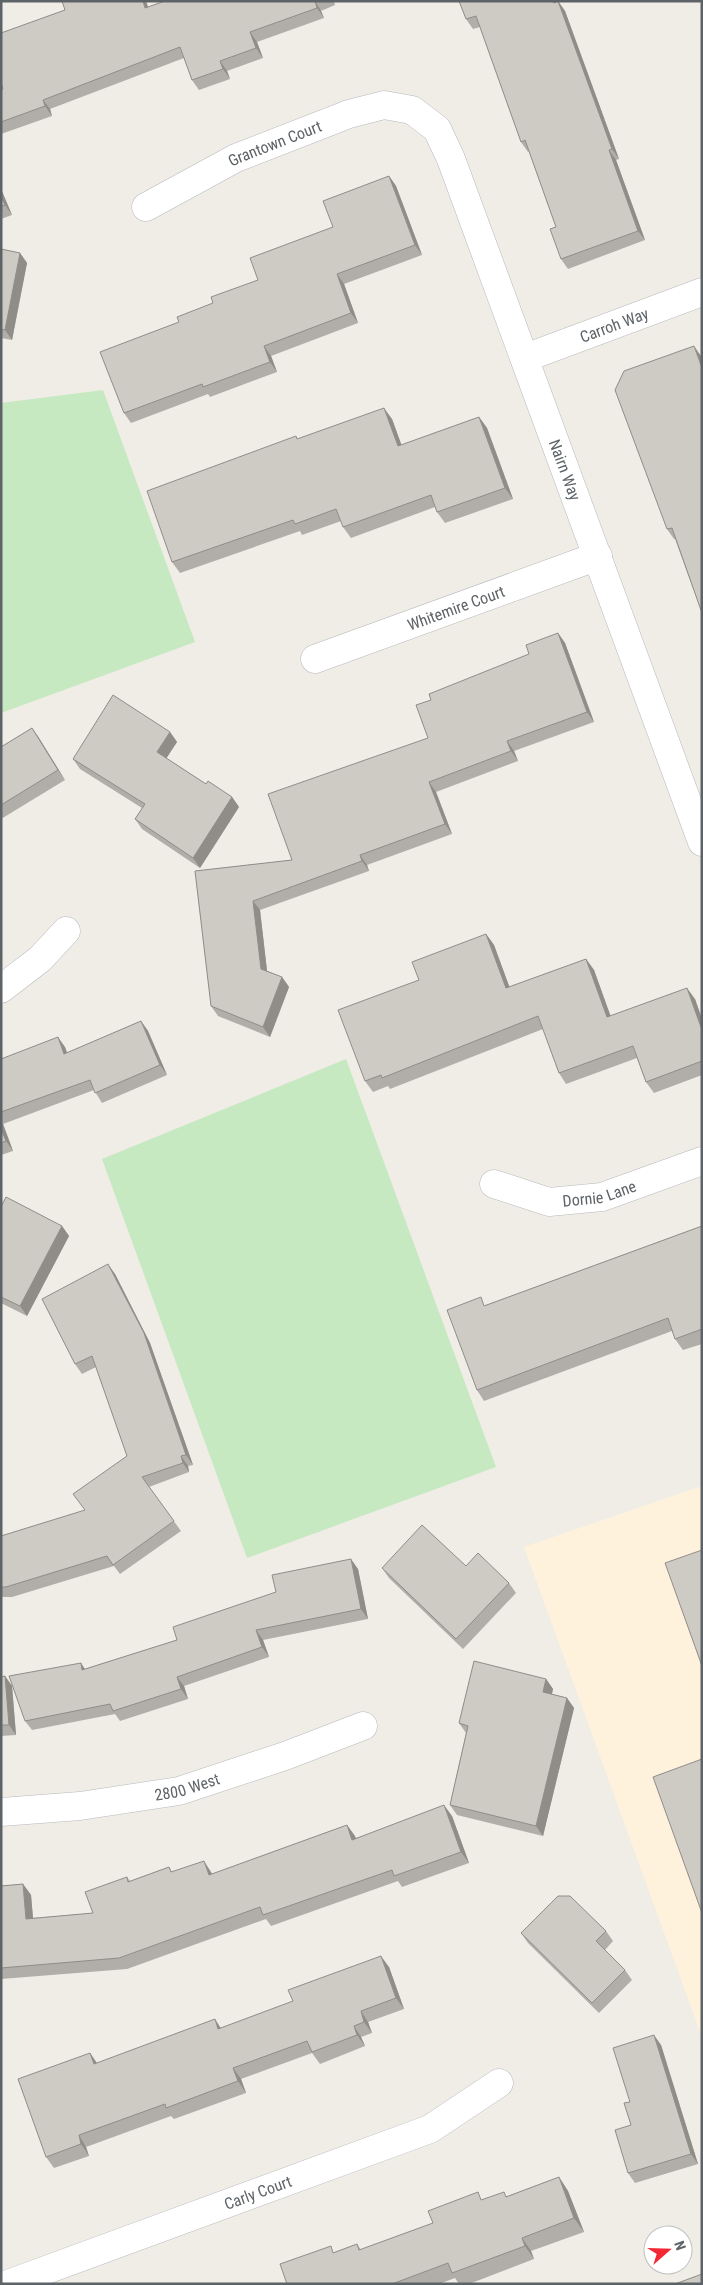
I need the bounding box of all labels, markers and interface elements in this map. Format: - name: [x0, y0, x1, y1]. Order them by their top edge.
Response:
- street label: Grantown Court: [225, 117, 325, 171]
- street label: Carroh Way: [577, 304, 652, 347]
- street label: Nairn Way: [545, 437, 585, 504]
- street label: Whitemire Court: [405, 582, 508, 635]
- street label: Dornie Lane: [562, 1177, 639, 1211]
- street label: 2800 West: [153, 1769, 222, 1805]
- street label: Carly Court: [222, 2172, 294, 2214]
- north arrow: [643, 2225, 693, 2275]
- text: N: [671, 2239, 689, 2252]

